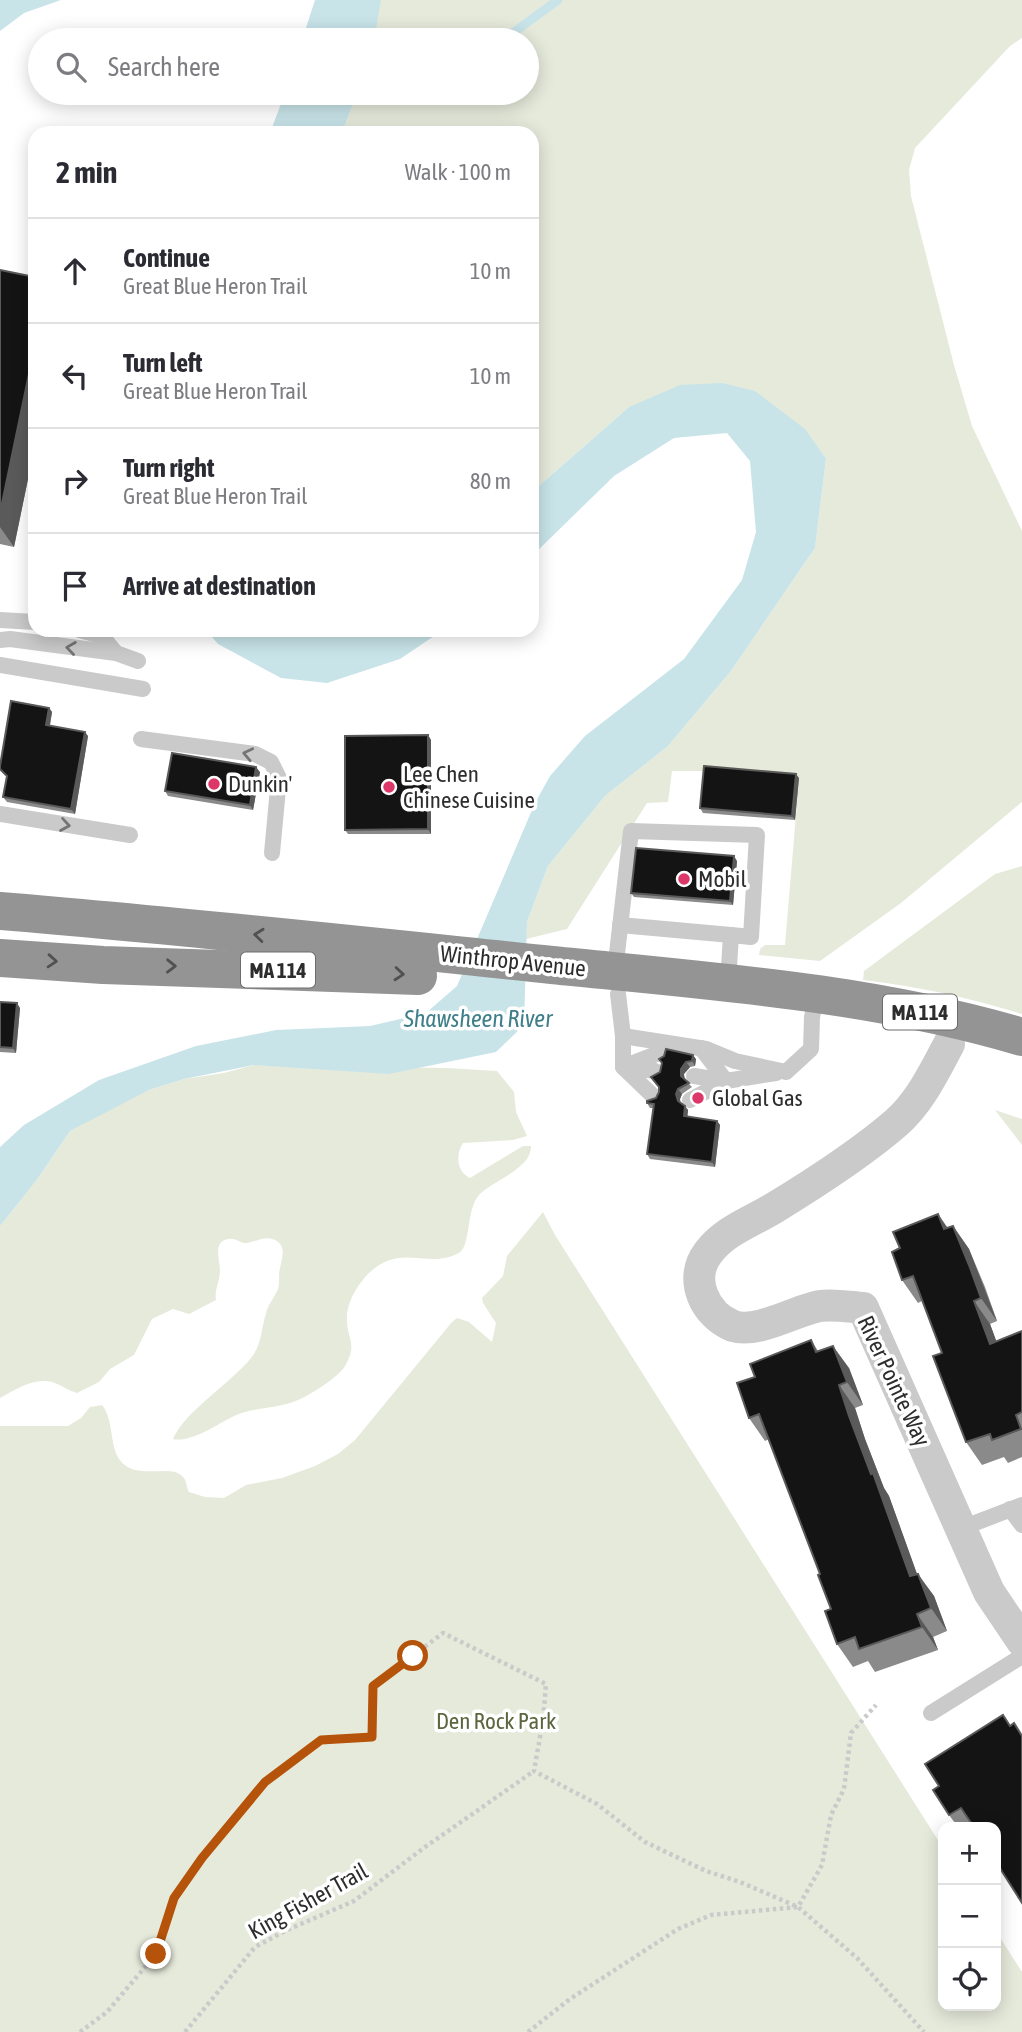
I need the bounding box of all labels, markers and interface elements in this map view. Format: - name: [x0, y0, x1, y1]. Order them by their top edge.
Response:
- search box: [28, 28, 539, 105]
- icon: search: [52, 48, 90, 86]
- text: Search here: [108, 52, 220, 82]
- text: 2 min: [56, 155, 117, 189]
- text: Walk · 100 m: [405, 159, 511, 185]
- text: Continue: [123, 243, 210, 273]
- icon: ahead: [56, 252, 94, 290]
- text: 10 m: [470, 258, 511, 284]
- text: Great Blue Heron Trail: [123, 273, 307, 299]
- text: Turn left: [123, 348, 203, 378]
- icon: left: [56, 357, 94, 395]
- text: 10 m: [470, 363, 511, 389]
- text: Great Blue Heron Trail: [123, 378, 307, 404]
- text: Turn right: [123, 453, 214, 483]
- icon: right: [56, 462, 94, 500]
- text: 80 m: [470, 468, 511, 494]
- text: Great Blue Heron Trail: [123, 483, 307, 509]
- icon: arrive: [56, 567, 94, 605]
- text: Arrive at destination: [123, 571, 316, 601]
- one-way arrow: [66, 640, 77, 655]
- one-way arrow: [243, 747, 255, 762]
- place label: Lee Chen Chinese Cuisine: [403, 761, 535, 813]
- place label: Dunkin': [228, 771, 292, 797]
- marker: Dunkin': [206, 776, 222, 792]
- marker: Lee Chen Chinese Cuisine: [381, 779, 397, 795]
- one-way arrow: [59, 817, 71, 832]
- place label: Mobil: [698, 866, 747, 892]
- marker: Mobil: [676, 871, 692, 887]
- one-way arrow: [254, 928, 265, 943]
- street label: Winthrop Avenue: [439, 940, 587, 982]
- one-way arrow: [46, 953, 57, 968]
- road number: MA 114: [241, 953, 315, 988]
- one-way arrow: [166, 959, 177, 974]
- one-way arrow: [393, 966, 404, 981]
- road number: MA 114: [883, 995, 957, 1030]
- water label: Shawsheen River: [403, 1005, 553, 1032]
- place label: Global Gas: [712, 1085, 803, 1111]
- marker: Global Gas: [690, 1090, 706, 1106]
- street label: River Pointe Way: [852, 1312, 936, 1450]
- route start: [397, 1640, 428, 1671]
- park label: Den Rock Park: [436, 1708, 556, 1734]
- map controls: [938, 1822, 1001, 2011]
- button: +: [938, 1822, 1001, 1885]
- street label: King Fisher Trail: [244, 1858, 372, 1944]
- button: −: [938, 1885, 1001, 1948]
- route end: [140, 1938, 171, 1969]
- button: locate: [938, 1948, 1001, 2011]

